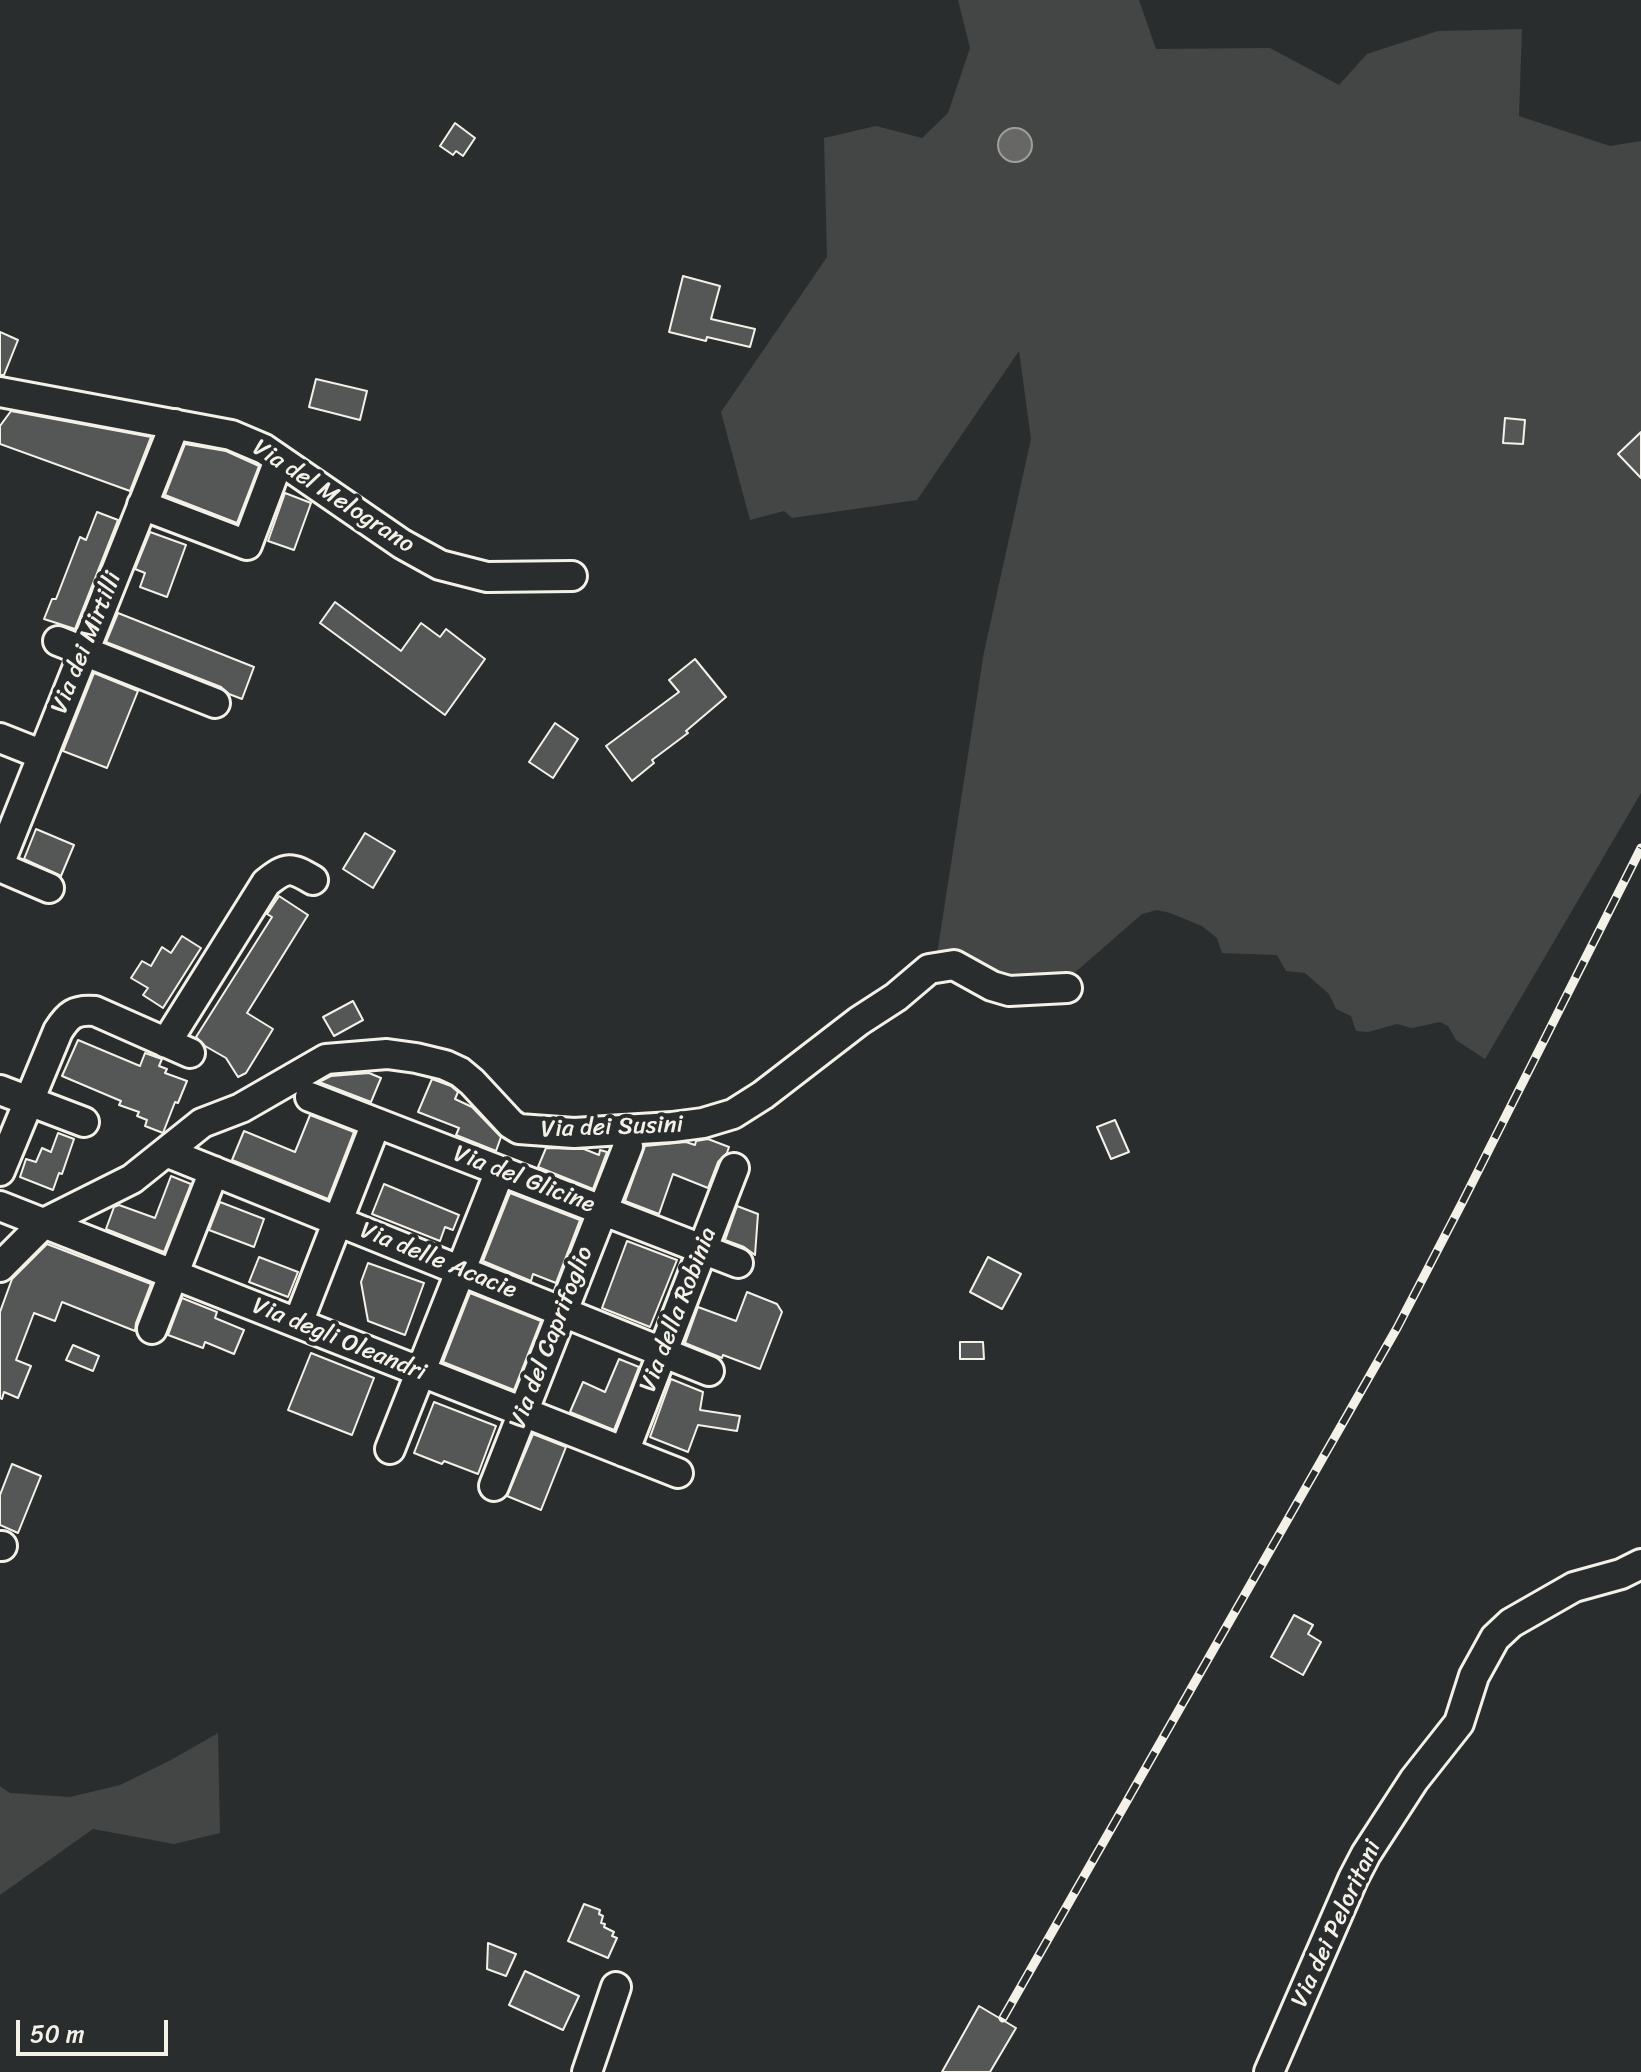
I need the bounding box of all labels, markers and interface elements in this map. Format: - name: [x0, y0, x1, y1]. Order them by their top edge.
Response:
- street label: Via del Melograno: [247, 434, 419, 560]
- street label: Via dei Mirtilli: [45, 568, 129, 718]
- street label: Via dei Susini: [540, 1111, 684, 1145]
- street label: Via del Glicine: [449, 1140, 599, 1220]
- street label: Via delle Acacie: [355, 1216, 521, 1306]
- street label: Via della Robinia: [634, 1223, 724, 1397]
- street label: Via del Caprifoglio: [504, 1243, 600, 1433]
- street label: Via degli Oleandri: [248, 1292, 430, 1388]
- street label: Via dei Peloritani: [1286, 1836, 1388, 2012]
- scale bar: [20, 2004, 172, 2054]
- text: 50 m: [30, 2013, 85, 2055]

